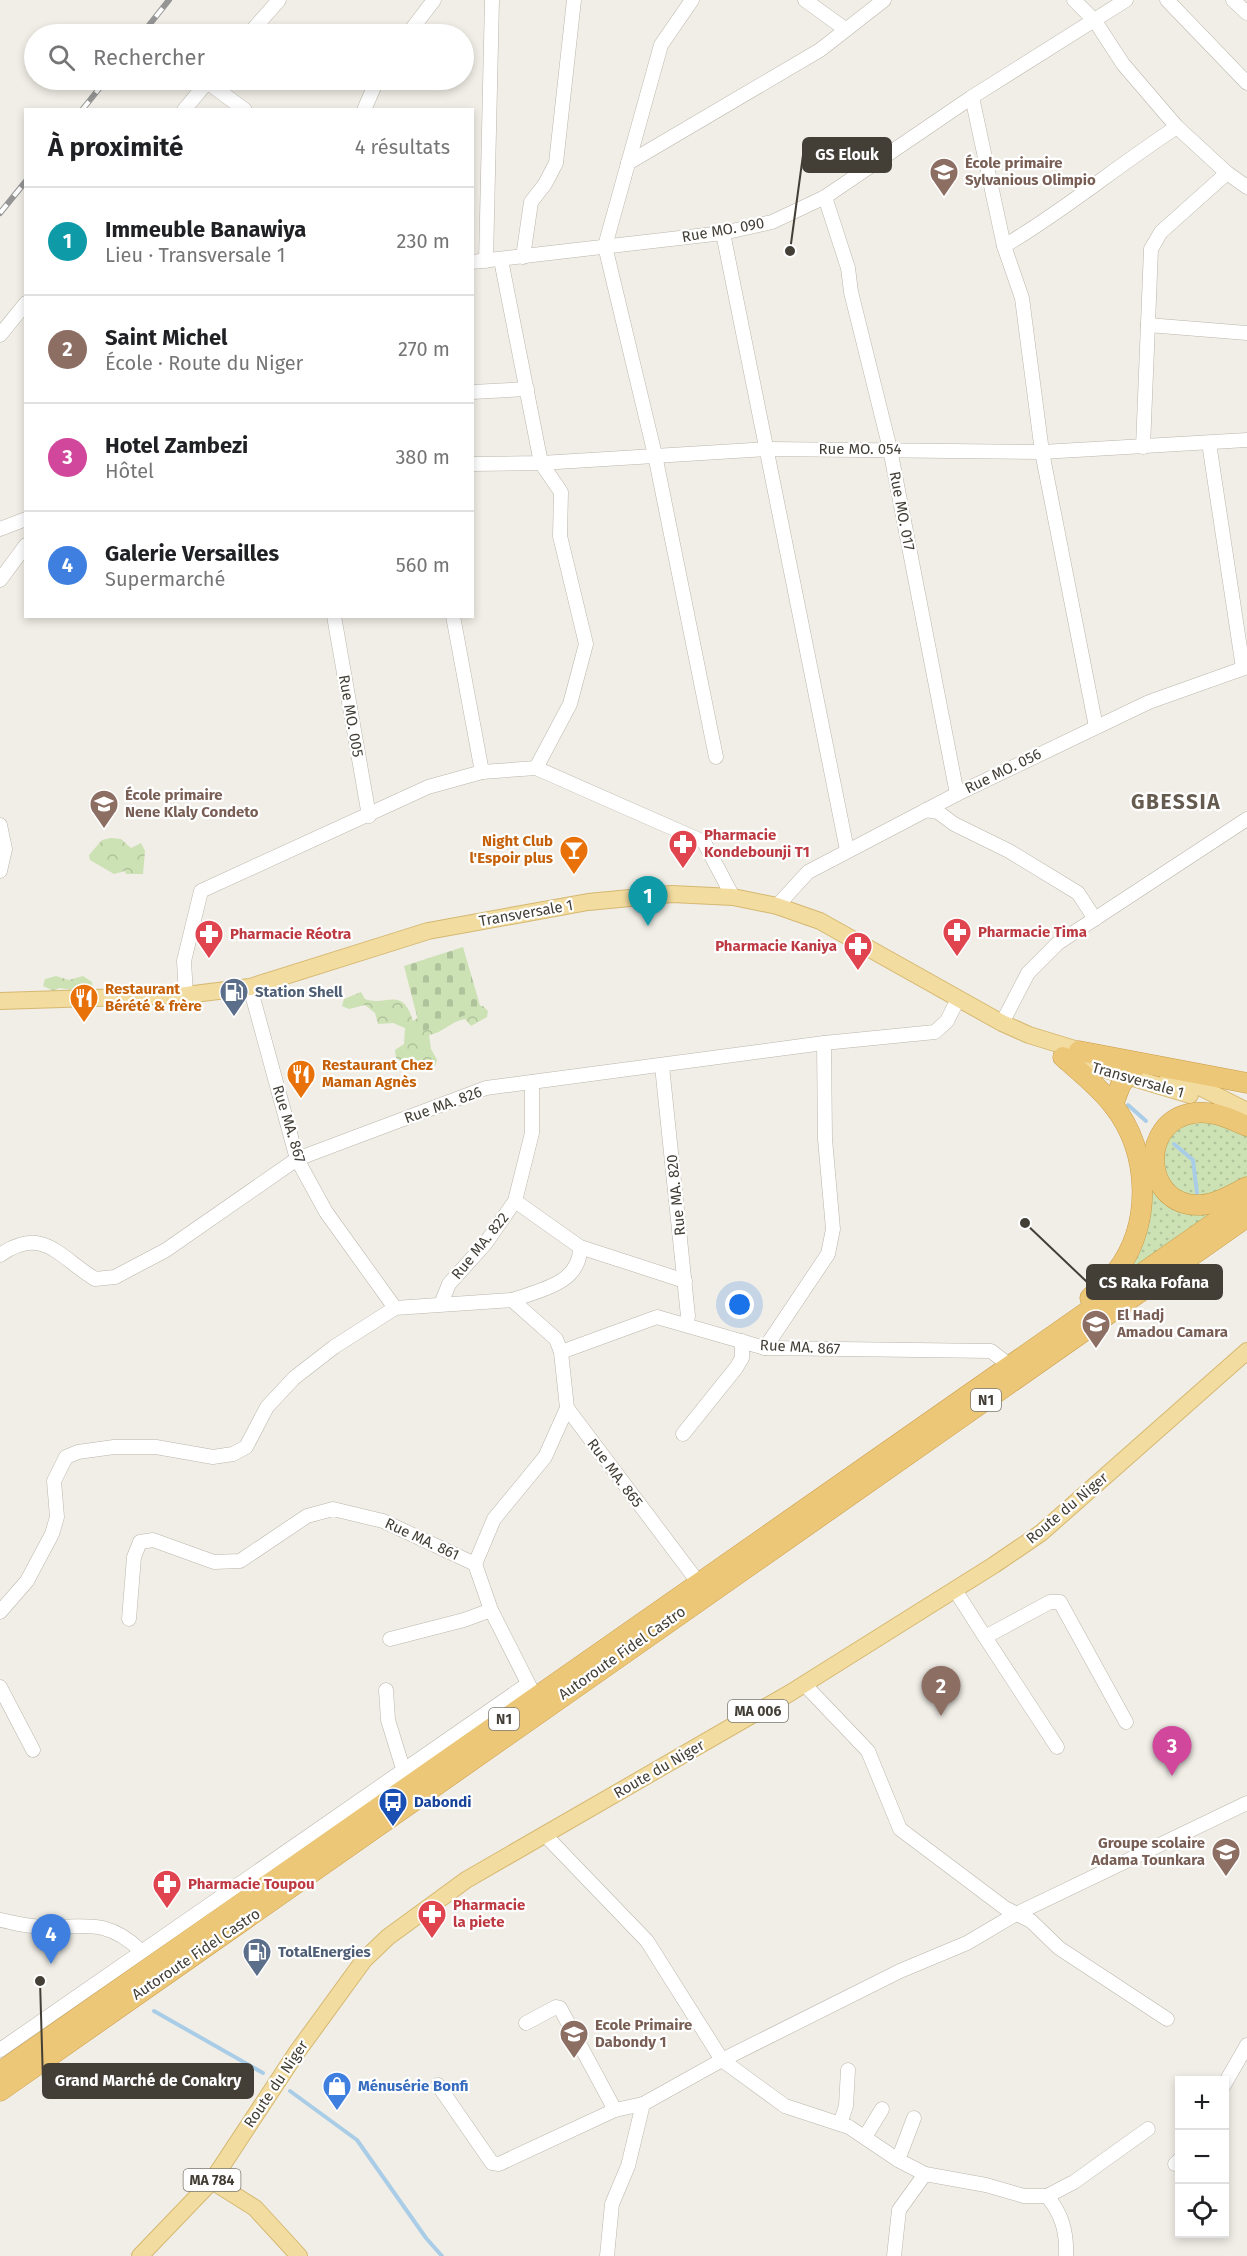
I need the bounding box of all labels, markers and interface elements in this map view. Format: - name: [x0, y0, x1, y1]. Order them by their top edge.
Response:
- search box: [24, 24, 474, 90]
- icon: search: [45, 41, 78, 74]
- text: Rechercher: [93, 44, 205, 71]
- text: À proximité: [48, 132, 183, 163]
- text: 4 résultats: [355, 135, 450, 159]
- callout: GS Elouk: [803, 138, 891, 172]
- text: GS Elouk: [815, 145, 879, 164]
- place label: École primaire Sylvanious Olimpio: [965, 154, 1096, 189]
- school or university icon: École primaire Sylvanious Olimpio: [928, 156, 960, 198]
- street label: Rue MO. 090: [680, 214, 766, 246]
- text: Immeuble Banawiya: [105, 216, 306, 243]
- text: 1: [63, 229, 72, 253]
- text: 230 m: [397, 229, 450, 253]
- text: Lieu · Transversale 1: [105, 243, 285, 267]
- text: Saint Michel: [105, 324, 228, 351]
- text: 2: [62, 337, 73, 361]
- text: 270 m: [398, 337, 450, 361]
- text: École · Route du Niger: [105, 351, 303, 375]
- text: Hotel Zambezi: [105, 432, 248, 459]
- street label: Rue MO. 054: [819, 440, 902, 458]
- text: 3: [62, 445, 73, 469]
- text: 380 m: [395, 445, 450, 469]
- text: Hôtel: [105, 459, 154, 483]
- street label: Rue MO. 017: [886, 470, 919, 552]
- text: Galerie Versailles: [105, 540, 279, 567]
- text: 4: [62, 553, 73, 577]
- text: 560 m: [396, 553, 450, 577]
- text: Supermarché: [105, 567, 225, 591]
- street label: Rue MO. 005: [335, 673, 367, 759]
- street label: Rue MO. 056: [962, 745, 1044, 797]
- place label: École primaire Nene Klaly Condeto: [125, 786, 259, 821]
- school or university icon: École primaire Nene Klaly Condeto: [88, 788, 120, 830]
- district label: GBESSIA: [1131, 789, 1221, 815]
- place label: Pharmacie Kondebounji T1: [704, 826, 810, 861]
- pharmacy icon: Pharmacie Kondebounji T1: [667, 828, 699, 870]
- place label: Night Club l'Espoir plus: [469, 832, 553, 867]
- bar icon: Night Club l'Espoir plus: [558, 834, 590, 876]
- pin: 1: [628, 876, 668, 926]
- street label: Transversale 1: [478, 896, 574, 930]
- pharmacy icon: Pharmacie Tima: [941, 916, 973, 958]
- pharmacy icon: Pharmacie Réotra: [193, 918, 225, 960]
- place label: Pharmacie Tima: [978, 923, 1087, 941]
- place label: Pharmacie Réotra: [230, 925, 351, 943]
- pharmacy icon: Pharmacie Kaniya: [842, 930, 874, 972]
- place label: Pharmacie Kaniya: [715, 937, 837, 955]
- fuel station icon: Station Shell: [218, 976, 250, 1018]
- place label: Restaurant Bérété & frère: [105, 980, 202, 1015]
- restaurant icon: Restaurant Bérété & frère: [68, 982, 100, 1024]
- place label: Station Shell: [255, 983, 343, 1001]
- place label: Restaurant Chez Maman Agnès: [322, 1056, 433, 1091]
- restaurant icon: Restaurant Chez Maman Agnès: [285, 1058, 317, 1100]
- street label: Transversale 1: [1090, 1058, 1186, 1102]
- street label: Rue MA. 867: [269, 1083, 309, 1165]
- street label: Rue MA. 826: [402, 1083, 484, 1127]
- street label: Rue MA. 820: [663, 1153, 689, 1237]
- street label: Rue MA. 822: [448, 1209, 512, 1283]
- callout: CS Raka Fofana: [1087, 1265, 1222, 1299]
- text: CS Raka Fofana: [1099, 1273, 1209, 1292]
- your location: [725, 1290, 754, 1319]
- place label: El Hadj Amadou Camara: [1116, 1306, 1228, 1341]
- school or university icon: El Hadj Amadou Camara: [1080, 1308, 1112, 1350]
- street label: Rue MA. 867: [759, 1336, 841, 1358]
- road number: N1: [971, 1389, 1001, 1411]
- street label: Rue MA. 865: [583, 1435, 647, 1511]
- street label: Route du Niger: [1022, 1468, 1112, 1547]
- street label: Rue MA. 861: [382, 1514, 462, 1564]
- street label: Autoroute Fidel Castro: [555, 1602, 689, 1704]
- pin: 2: [922, 1666, 960, 1716]
- road number: MA 006: [728, 1700, 788, 1722]
- road number: N1: [489, 1708, 519, 1730]
- pin: 3: [1152, 1726, 1192, 1776]
- street label: Route du Niger: [611, 1736, 708, 1802]
- bus stop icon: Dabondi: [377, 1786, 409, 1828]
- place label: Dabondi: [414, 1793, 471, 1811]
- place label: Groupe scolaire Adama Tounkara: [1090, 1834, 1205, 1869]
- school or university icon: Groupe scolaire Adama Tounkara: [1210, 1836, 1242, 1878]
- pharmacy icon: Pharmacie Toupou: [151, 1868, 183, 1910]
- place label: Pharmacie Toupou: [188, 1875, 315, 1893]
- place label: Pharmacie la piete: [453, 1896, 525, 1931]
- pharmacy icon: Pharmacie la piete: [416, 1898, 448, 1940]
- street label: Autoroute Fidel Castro: [128, 1904, 264, 2004]
- pin: 4: [32, 1914, 70, 1964]
- fuel station icon: TotalEnergies: [241, 1936, 273, 1978]
- place label: TotalEnergies: [278, 1943, 371, 1961]
- place label: Ecole Primaire Dabondy 1: [595, 2016, 692, 2051]
- school or university icon: Ecole Primaire Dabondy 1: [558, 2018, 590, 2060]
- street label: Route du Niger: [240, 2037, 312, 2131]
- callout: Grand Marché de Conakry: [43, 2064, 253, 2098]
- shop icon: Ménusérie Bonfi: [321, 2070, 353, 2112]
- text: Grand Marché de Conakry: [55, 2071, 242, 2090]
- map controls: [1175, 2076, 1229, 2238]
- button: +: [1175, 2076, 1229, 2130]
- place label: Ménusérie Bonfi: [358, 2077, 469, 2095]
- button: −: [1175, 2130, 1229, 2184]
- road number: MA 784: [184, 2169, 240, 2191]
- button: locate: [1175, 2184, 1229, 2238]

